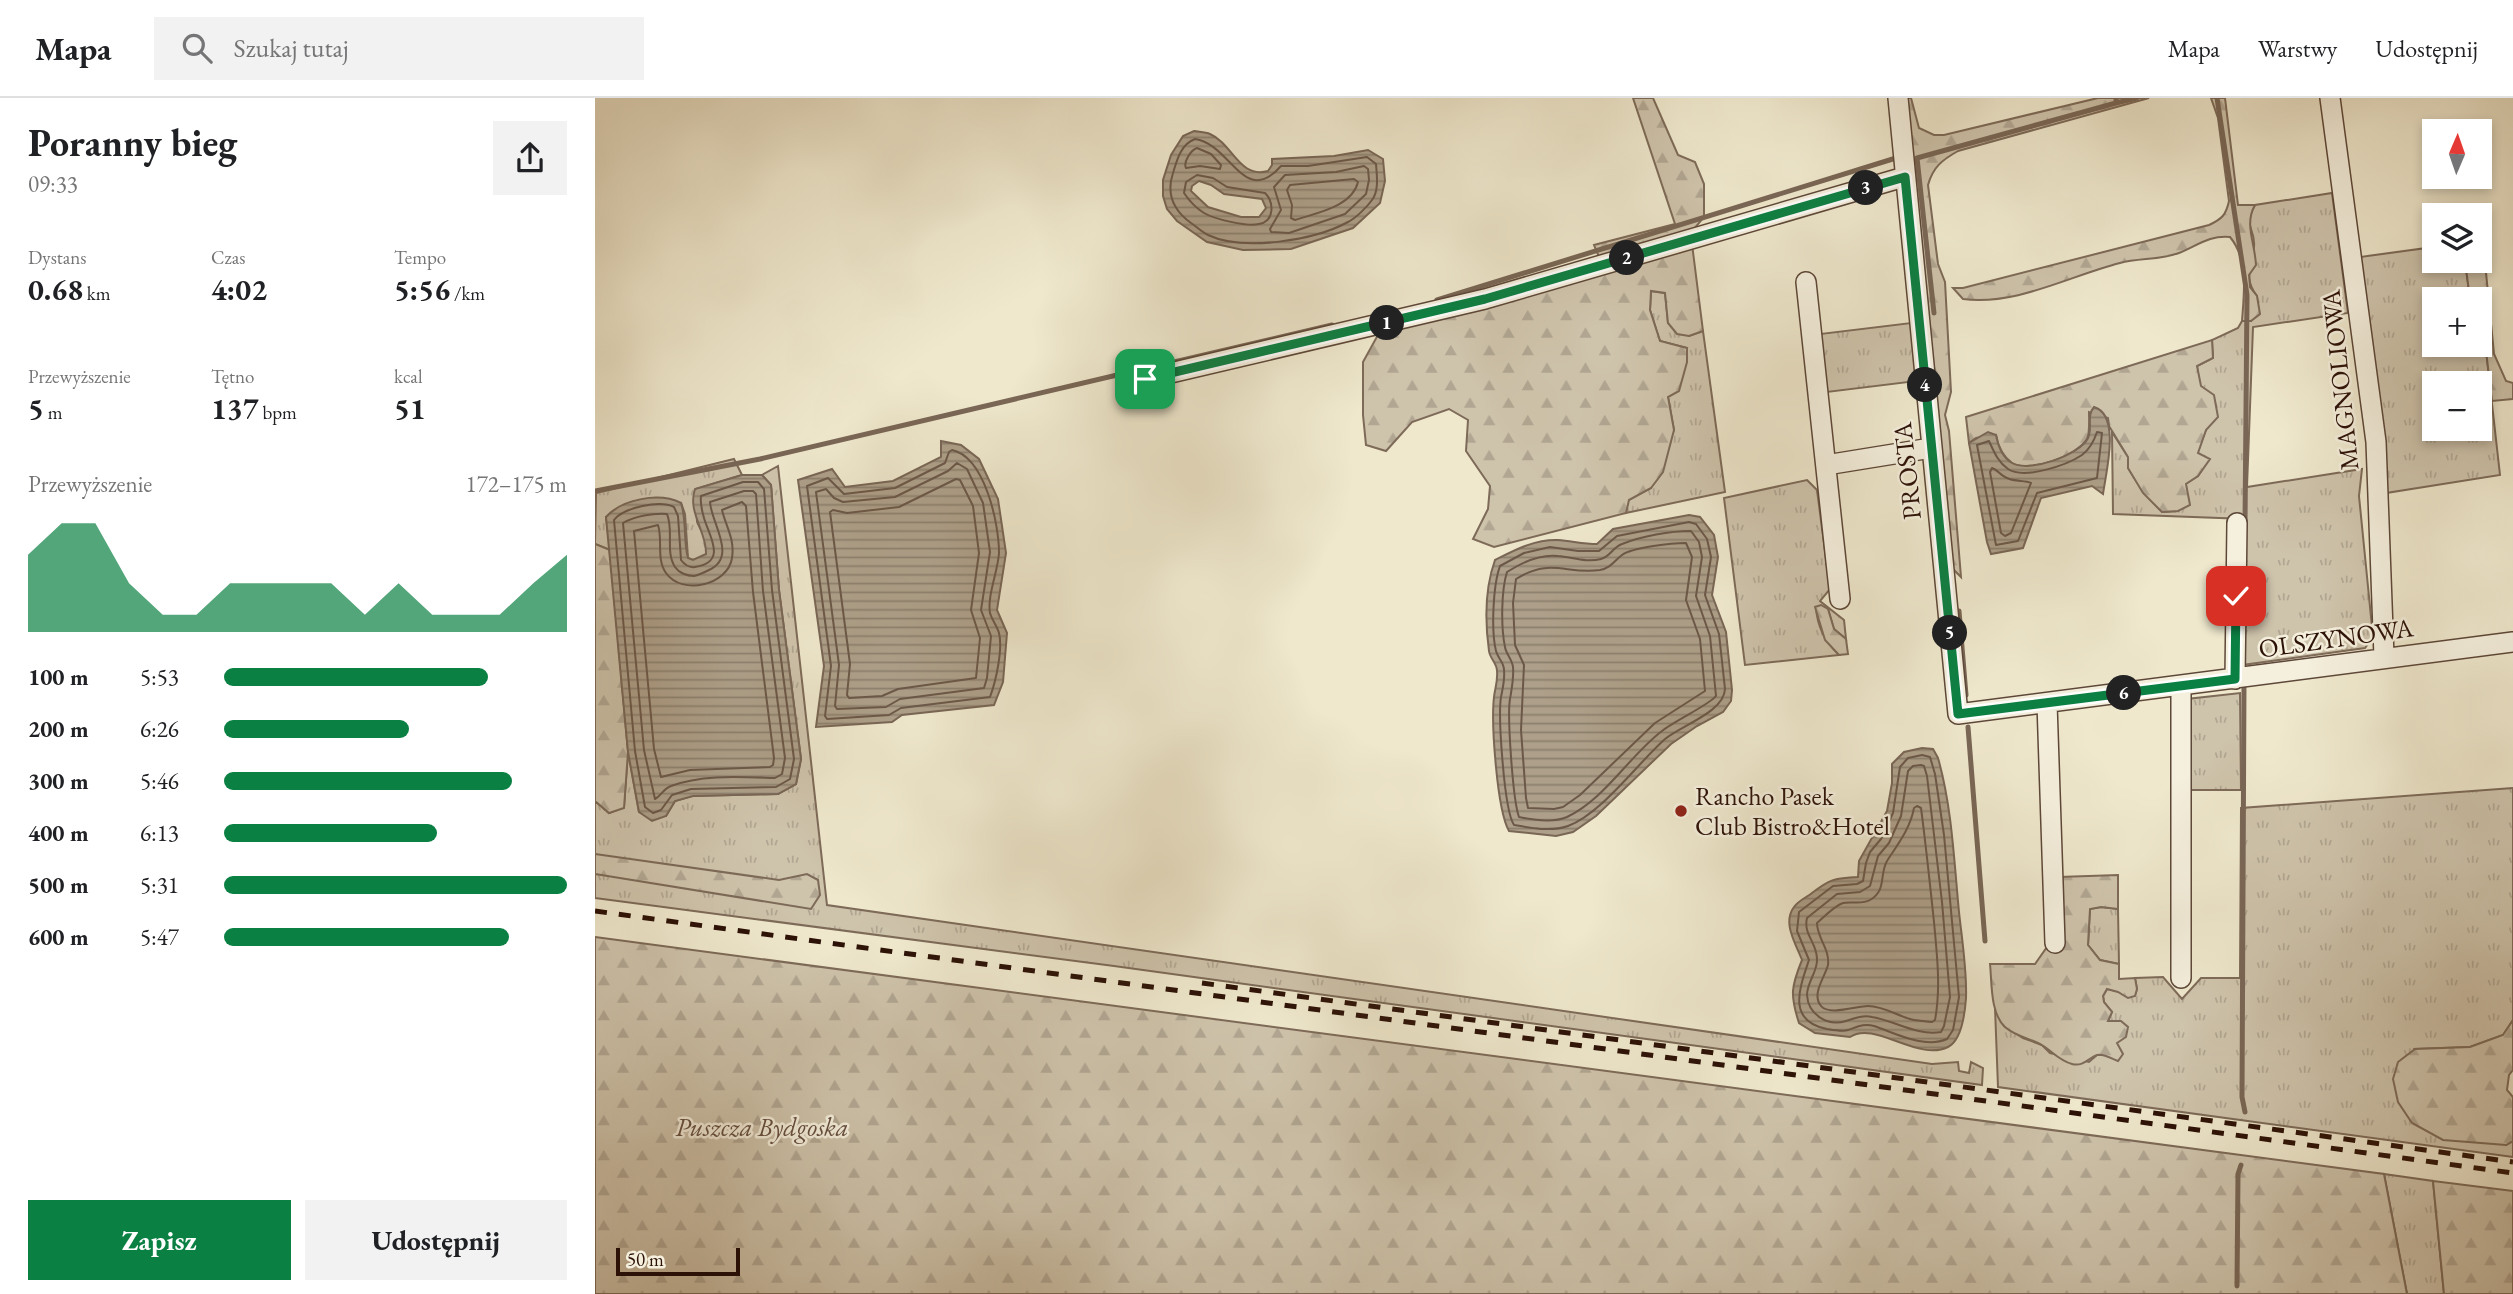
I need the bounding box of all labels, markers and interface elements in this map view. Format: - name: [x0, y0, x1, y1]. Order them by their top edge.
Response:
- search box: [154, 17, 644, 80]
- text: Mapa: [35, 27, 112, 70]
- icon: search: [178, 29, 216, 67]
- text: Szukaj tutaj: [234, 31, 349, 65]
- text: Mapa: [2168, 33, 2220, 64]
- text: Warstwy: [2258, 33, 2337, 64]
- text: Udostępnij: [2375, 33, 2478, 64]
- text: Poranny bieg: [28, 118, 237, 167]
- north arrow: [2422, 119, 2492, 189]
- map controls: [2422, 119, 2492, 441]
- button: share: [493, 121, 567, 195]
- text: 09:33: [28, 169, 78, 199]
- pin: 3: [1849, 170, 1883, 206]
- text: 3: [1860, 175, 1871, 200]
- button: layers: [2422, 203, 2492, 273]
- pin: 2: [1609, 240, 1645, 276]
- text: Dystans: [28, 245, 87, 270]
- text: Czas: [211, 245, 245, 270]
- text: Tempo: [394, 245, 446, 270]
- text: 2: [1621, 245, 1632, 270]
- text: 0.68: [28, 270, 83, 309]
- text: 4:02: [211, 270, 267, 309]
- text: 5:56: [394, 270, 450, 309]
- text: km: [83, 281, 111, 306]
- text: /km: [450, 281, 485, 306]
- street label: MAGNOLIOWA: [2314, 287, 2366, 472]
- button: +: [2422, 287, 2492, 357]
- pin: 1: [1369, 306, 1405, 341]
- text: 1: [1381, 310, 1392, 335]
- pin: [1115, 349, 1175, 409]
- icon: arrive: [1126, 360, 1164, 398]
- text: Przewyższenie: [28, 364, 131, 389]
- text: Tętno: [211, 364, 254, 389]
- text: kcal: [394, 364, 423, 389]
- pin: 4: [1907, 368, 1943, 402]
- button: −: [2422, 371, 2492, 441]
- text: 4: [1919, 372, 1930, 397]
- text: 5: [28, 389, 44, 428]
- text: 137: [211, 389, 259, 428]
- text: 51: [394, 389, 426, 428]
- text: m: [44, 400, 62, 425]
- text: bpm: [259, 400, 297, 425]
- street label: PROSTA: [1885, 419, 1929, 522]
- text: Przewyższenie: [28, 469, 152, 499]
- text: 172–175 m: [466, 469, 567, 499]
- pin: [2206, 566, 2266, 626]
- icon: check: [2217, 577, 2255, 615]
- street label: OLSZYNOWA: [2257, 610, 2416, 666]
- pin: 5: [1933, 616, 1967, 650]
- text: 5: [1944, 620, 1955, 645]
- text: 100 m: [28, 662, 89, 692]
- text: 5:53: [140, 662, 179, 692]
- pin: 6: [2107, 676, 2141, 710]
- text: 6: [2118, 680, 2129, 705]
- text: 200 m: [28, 714, 89, 744]
- text: 6:26: [140, 714, 179, 744]
- text: 300 m: [28, 766, 89, 796]
- text: 5:46: [140, 766, 179, 796]
- place label: Rancho Pasek Club Bistro&Hotel: [1695, 779, 1890, 843]
- marker: Rancho Pasek Club Bistro&Hotel: [1673, 803, 1689, 819]
- text: 400 m: [28, 818, 89, 848]
- text: 6:13: [140, 818, 179, 848]
- text: 500 m: [28, 870, 89, 900]
- text: 5:31: [140, 870, 179, 900]
- text: 600 m: [28, 922, 89, 952]
- text: 5:47: [140, 922, 179, 952]
- park label: Puszcza Bydgoska: [675, 1110, 849, 1144]
- button: Zapisz: [28, 1200, 291, 1280]
- button: Udostępnij: [305, 1200, 567, 1280]
- scale bar: [616, 1245, 740, 1277]
- text: 50 m: [627, 1247, 664, 1272]

